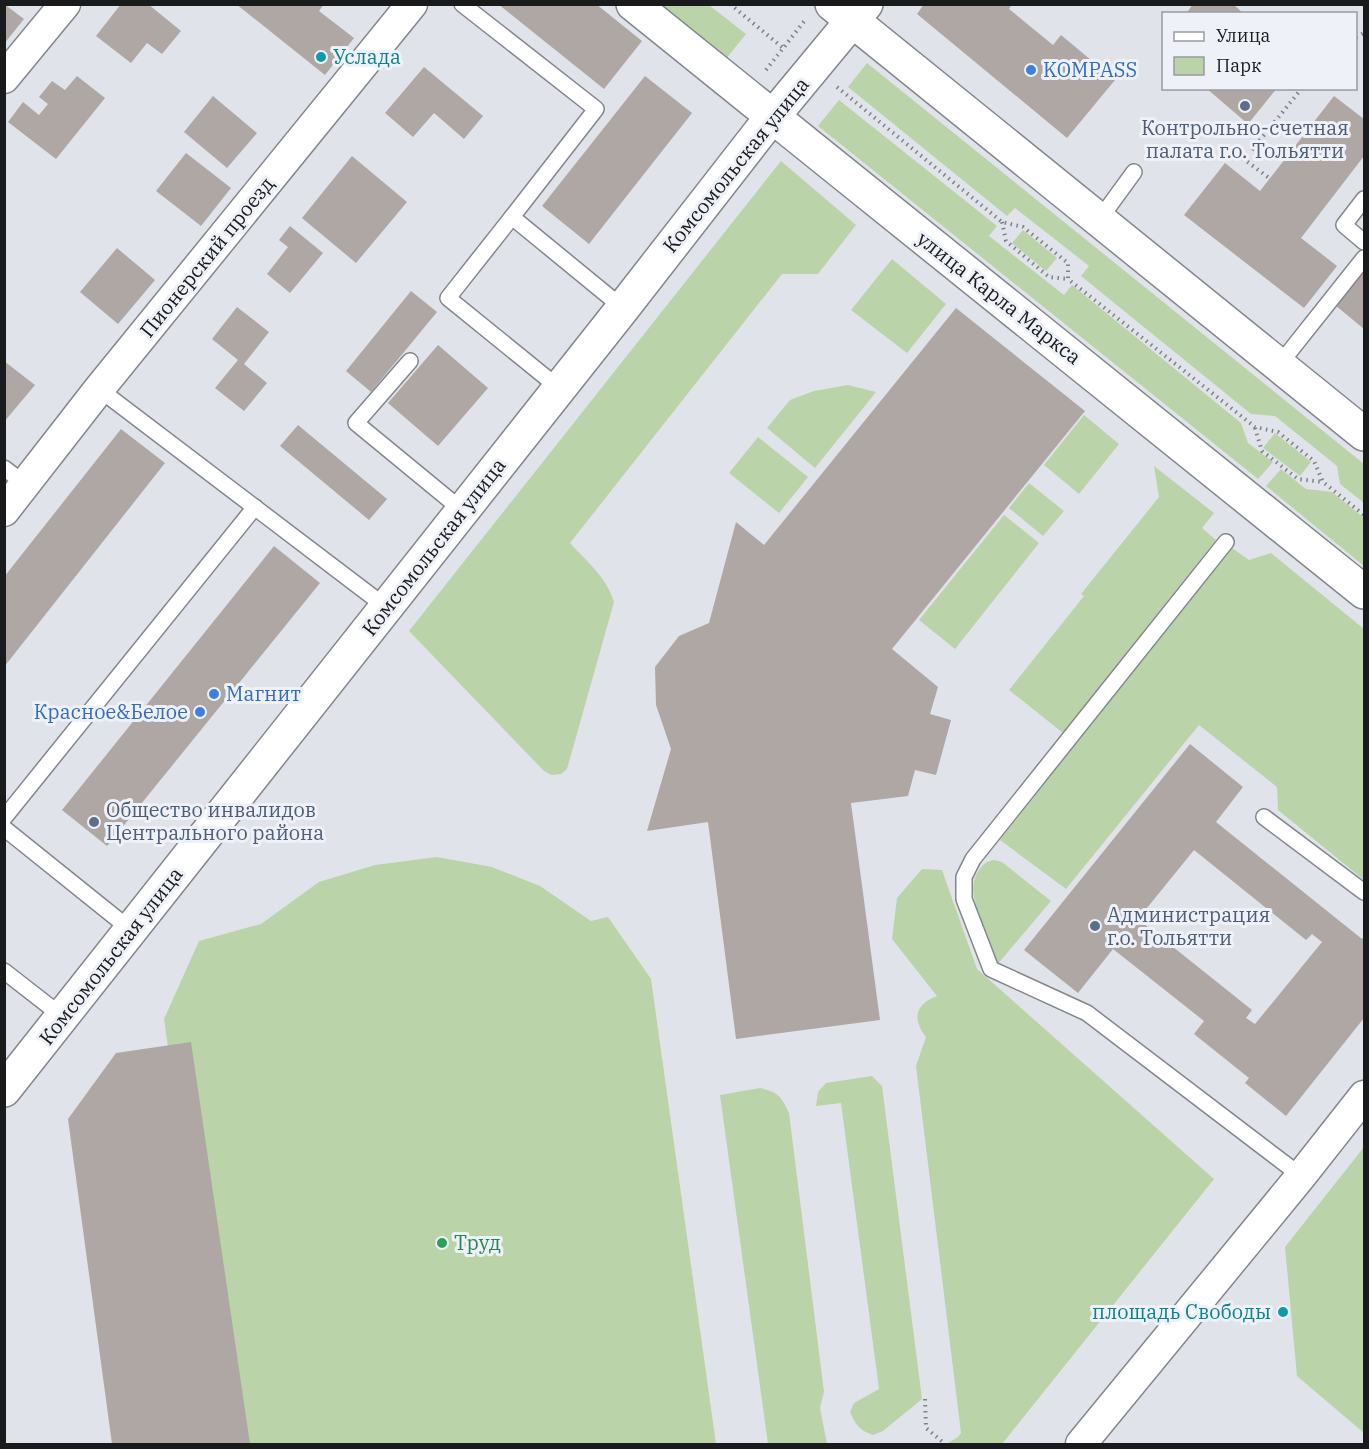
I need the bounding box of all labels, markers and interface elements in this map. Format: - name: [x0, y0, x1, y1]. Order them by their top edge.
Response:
- legend: [1162, 12, 1357, 90]
- text: Улица: [1216, 24, 1271, 47]
- place label: Услада: [333, 43, 401, 70]
- marker: Услада: [314, 50, 328, 64]
- text: Парк: [1216, 54, 1262, 77]
- place label: KOMPASS: [1043, 56, 1137, 83]
- marker: KOMPASS: [1024, 63, 1038, 77]
- street label: Комсомольская улица: [656, 71, 815, 258]
- marker: Контрольно-счетная палата г.о. Тольятти: [1238, 99, 1252, 113]
- place label: Контрольно-счетная палата г.о. Тольятти: [1141, 114, 1349, 164]
- street label: Пионерский проезд: [133, 171, 280, 343]
- street label: улица Карла Маркса: [912, 225, 1087, 370]
- street label: Комсомольская улица: [356, 452, 512, 641]
- place label: Магнит: [226, 680, 301, 707]
- marker: Магнит: [207, 687, 221, 701]
- place label: Красное&Белое: [34, 698, 188, 725]
- marker: Красное&Белое: [193, 705, 207, 719]
- place label: Общество инвалидов Центрального района: [106, 796, 324, 846]
- marker: Общество инвалидов Центрального района: [87, 815, 101, 829]
- street label: Комсомольская улица: [33, 861, 189, 1050]
- place label: Администрация г.о. Тольятти: [1107, 901, 1270, 951]
- marker: Администрация г.о. Тольятти: [1088, 919, 1102, 933]
- place label: Труд: [454, 1229, 501, 1256]
- marker: Труд: [435, 1236, 449, 1250]
- place label: площадь Свободы: [1092, 1298, 1271, 1325]
- marker: площадь Свободы: [1276, 1305, 1290, 1319]

